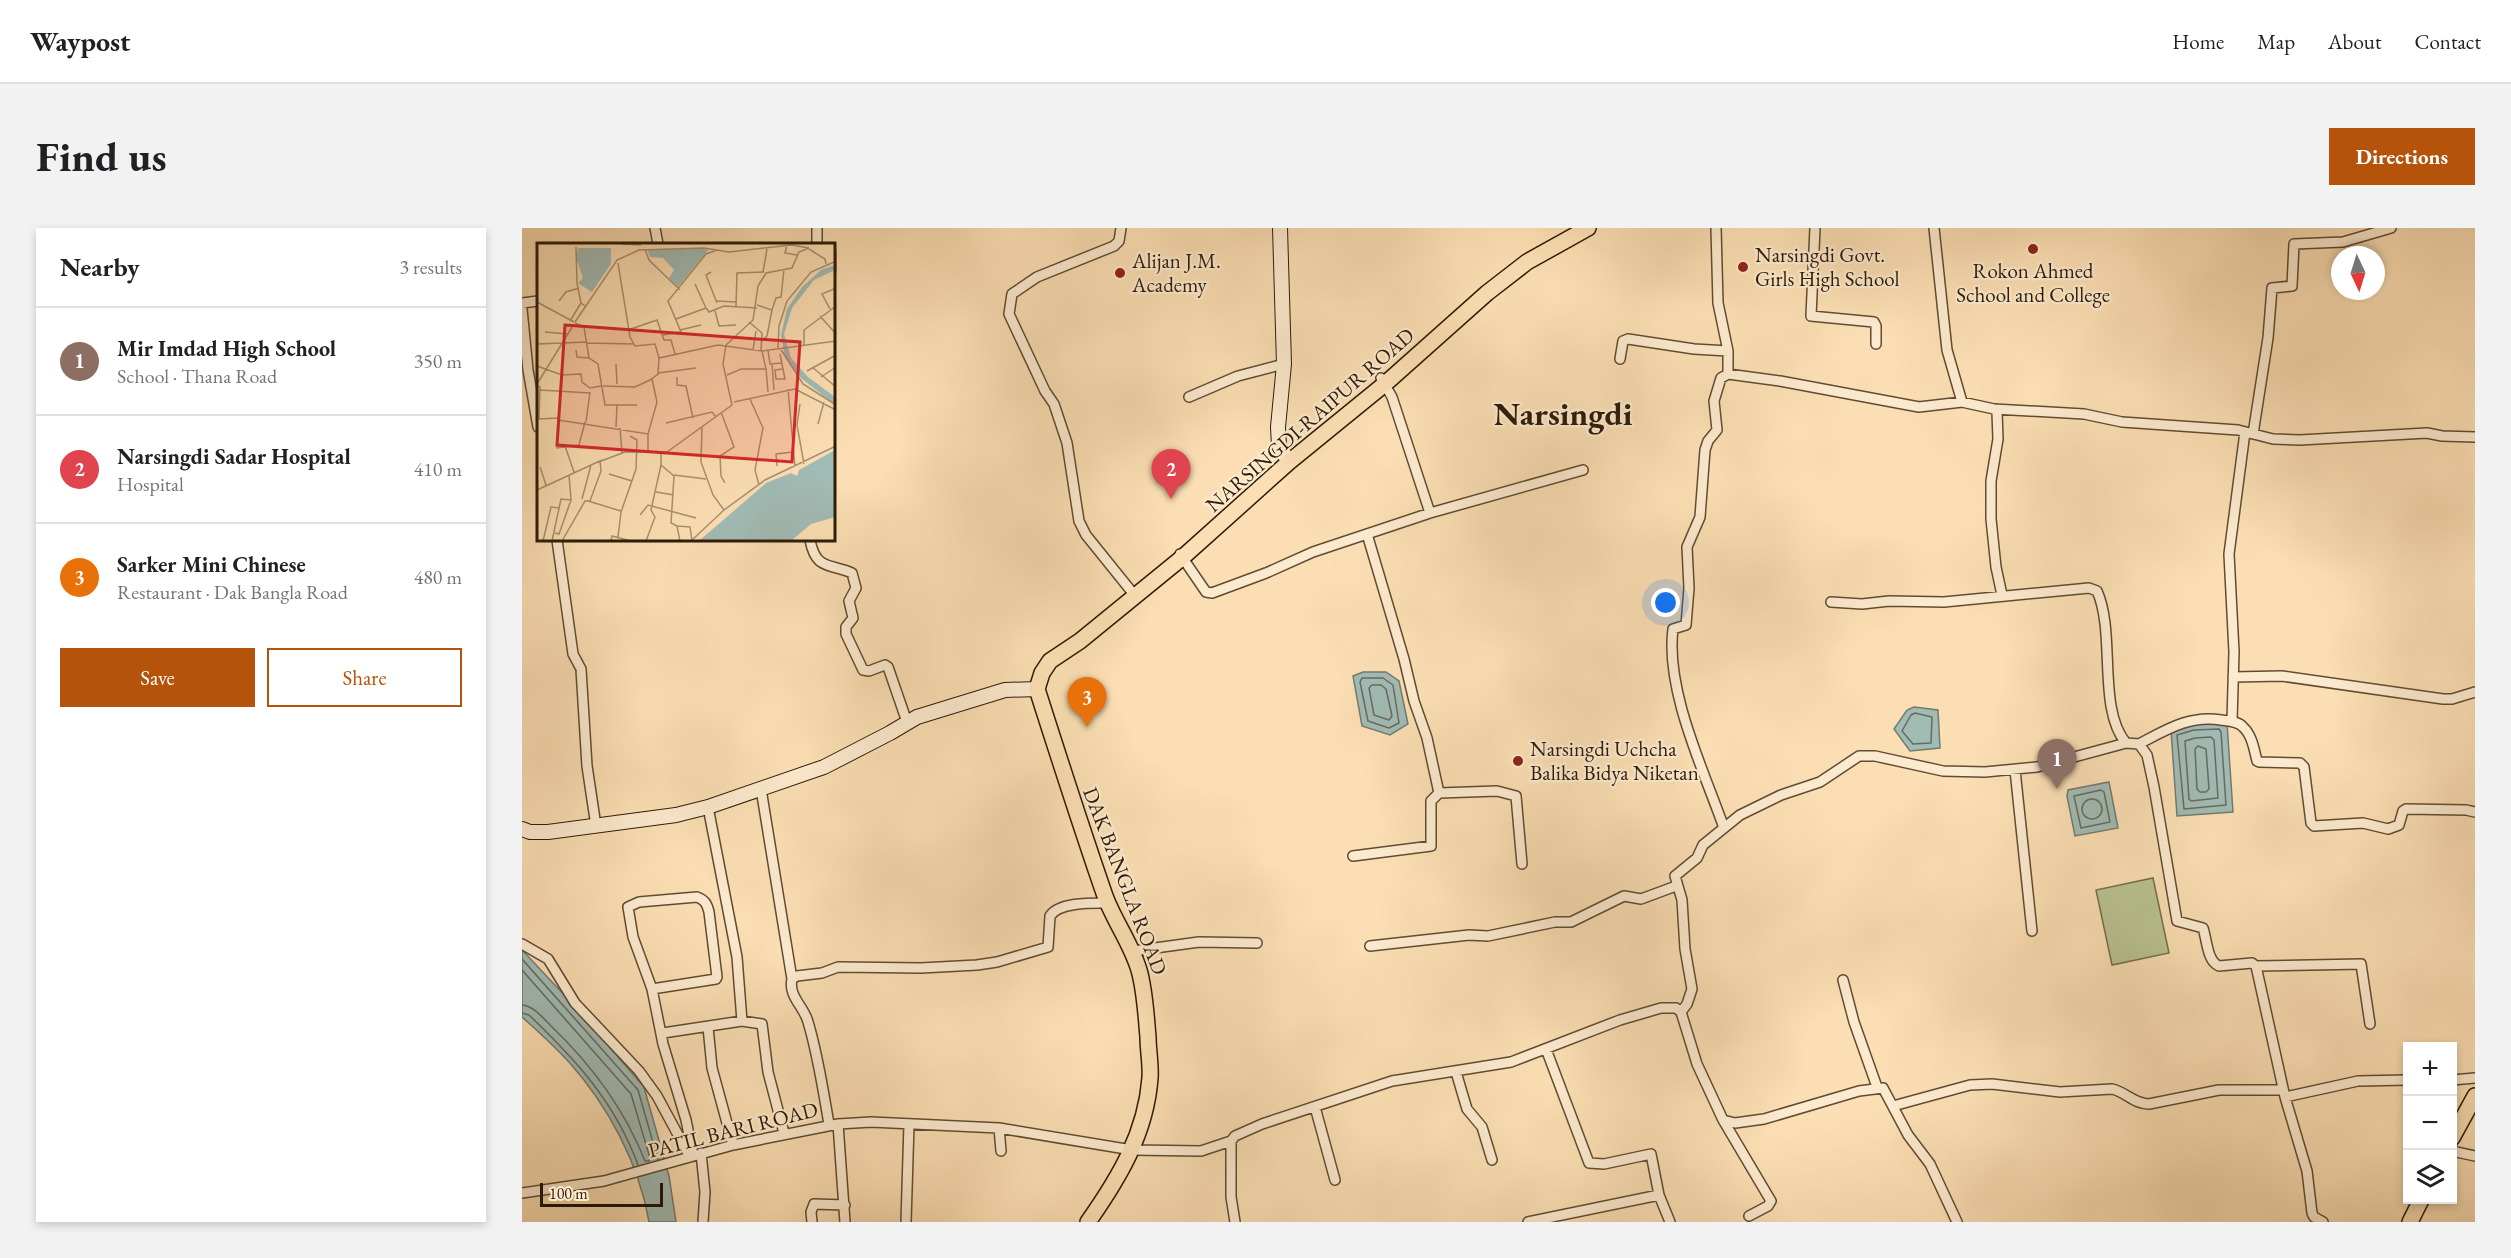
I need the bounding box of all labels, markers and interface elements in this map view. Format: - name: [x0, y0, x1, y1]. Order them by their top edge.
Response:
- text: Waypost: [30, 23, 131, 59]
- text: Home: [2172, 28, 2224, 55]
- text: Map: [2257, 28, 2295, 55]
- text: About: [2328, 28, 2381, 55]
- text: Contact: [2414, 28, 2481, 55]
- button: Directions: [2329, 128, 2475, 185]
- text: Find us: [36, 129, 167, 184]
- place label: Narsingdi Govt. Girls High School: [1755, 241, 1899, 292]
- marker: Rokon Ahmed School and College: [2026, 242, 2040, 256]
- inset map: [537, 243, 836, 542]
- north arrow: [2331, 246, 2385, 300]
- place label: Alijan J.M. Academy: [1131, 247, 1221, 298]
- text: Nearby: [60, 250, 140, 284]
- text: 3 results: [399, 254, 462, 280]
- place label: Rokon Ahmed School and College: [1956, 257, 2110, 308]
- marker: Narsingdi Govt. Girls High School: [1736, 260, 1750, 274]
- marker: Alijan J.M. Academy: [1113, 266, 1127, 280]
- street label: NARSINGDI-RAIPUR ROAD: [1200, 321, 1420, 518]
- text: Mir Imdad High School: [117, 334, 336, 363]
- text: 1: [74, 348, 85, 374]
- text: 350 m: [414, 348, 462, 374]
- text: School · Thana Road: [117, 363, 277, 389]
- district label: Narsingdi: [1494, 392, 1633, 435]
- text: Narsingdi Sadar Hospital: [117, 442, 351, 471]
- pin: 2: [1152, 450, 1190, 499]
- text: 2: [74, 456, 85, 482]
- text: 410 m: [414, 456, 462, 482]
- text: Hospital: [117, 471, 184, 497]
- text: Sarker Mini Chinese: [117, 550, 306, 579]
- text: 3: [74, 564, 85, 590]
- text: 480 m: [414, 564, 462, 590]
- text: Restaurant · Dak Bangla Road: [117, 579, 348, 605]
- your location: [1651, 588, 1680, 617]
- button: Save: [60, 648, 255, 707]
- button: Share: [267, 648, 462, 707]
- pin: 3: [1068, 678, 1106, 727]
- place label: Narsingdi Uchcha Balika Bidya Niketan: [1530, 735, 1699, 786]
- pin: 1: [2038, 740, 2077, 789]
- marker: Narsingdi Uchcha Balika Bidya Niketan: [1511, 754, 1525, 768]
- street label: DAK BANGLA ROAD: [1077, 783, 1174, 979]
- map controls: [2403, 1042, 2457, 1204]
- button: +: [2403, 1042, 2457, 1096]
- street label: PATIL BARI ROAD: [645, 1095, 821, 1164]
- button: −: [2403, 1096, 2457, 1150]
- button: layers: [2403, 1150, 2457, 1204]
- scale bar: [540, 1180, 663, 1208]
- text: 100 m: [549, 1183, 588, 1204]

